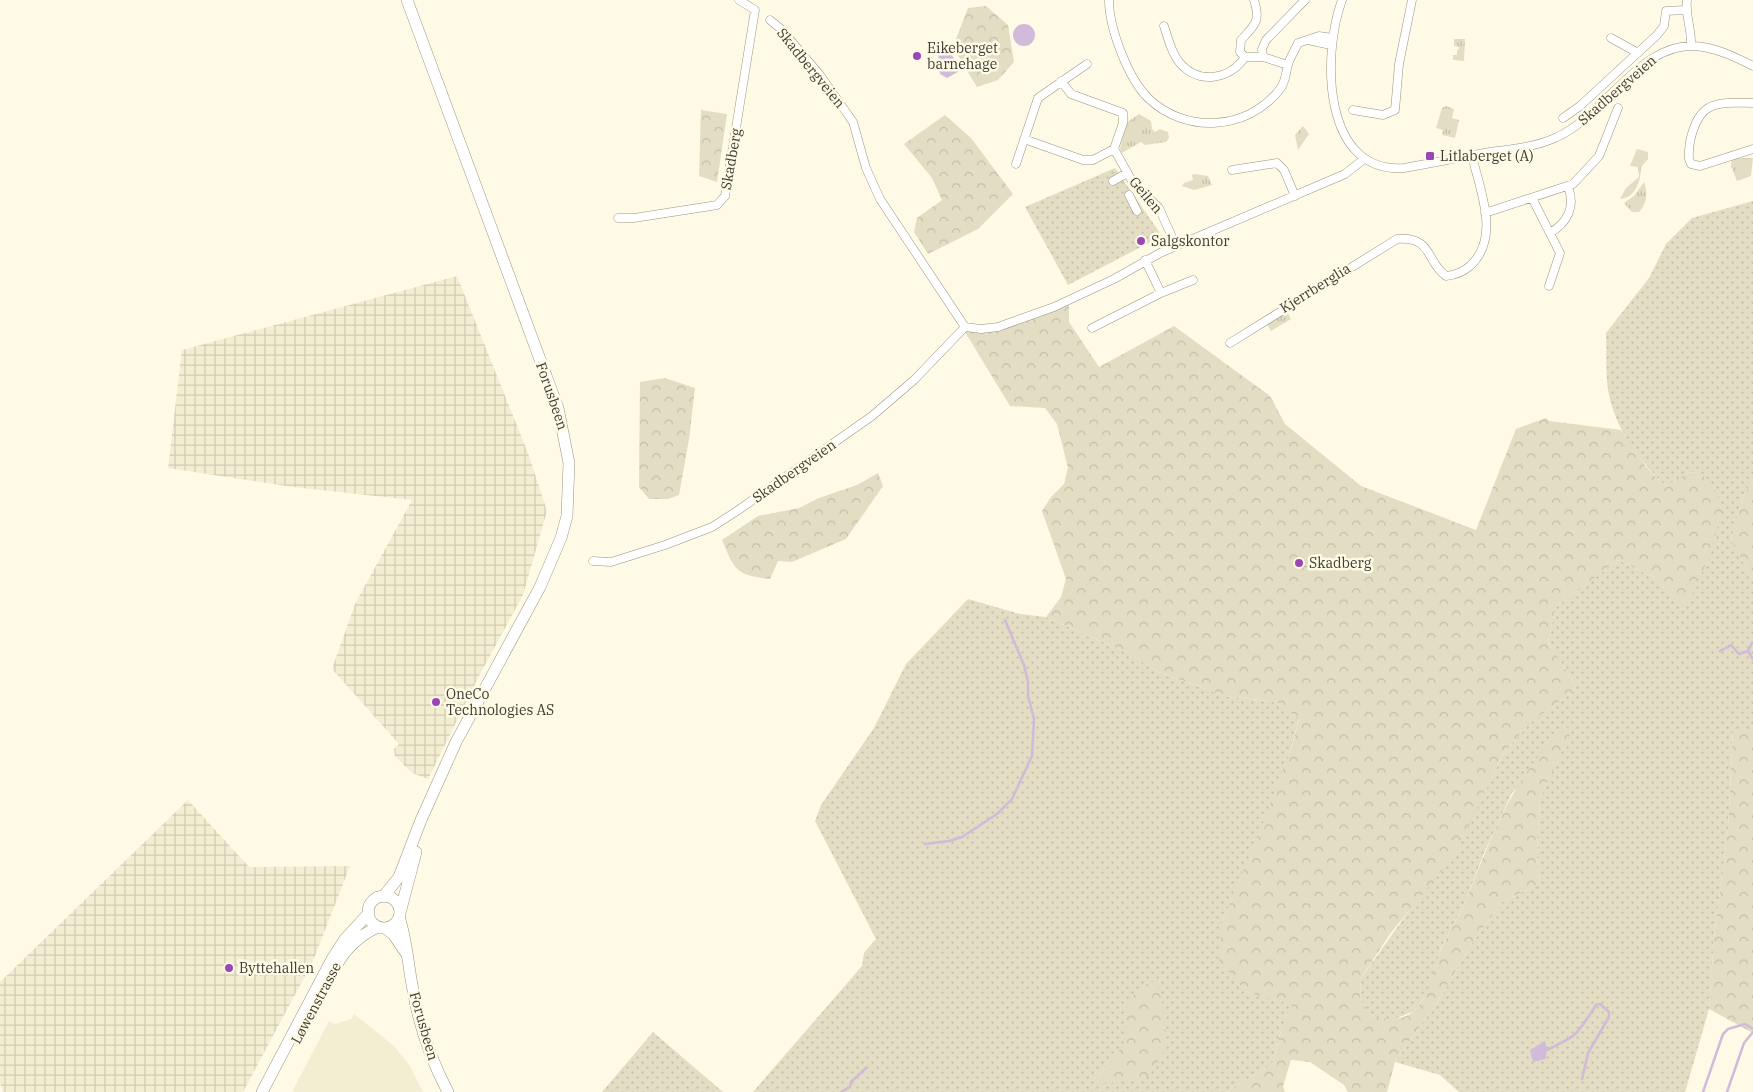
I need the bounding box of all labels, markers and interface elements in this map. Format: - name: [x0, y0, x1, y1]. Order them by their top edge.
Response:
- street label: Skadbergveien: [773, 24, 849, 112]
- place label: Eikeberget barnehage: [927, 39, 998, 73]
- marker: Eikeberget barnehage: [911, 50, 923, 62]
- street label: Skadbergveien: [1574, 51, 1660, 129]
- street label: Skadberg: [717, 126, 745, 191]
- place label: Litlaberget (A): [1440, 147, 1534, 165]
- marker: Litlaberget (A): [1424, 150, 1436, 162]
- street label: Geilen: [1125, 173, 1167, 217]
- place label: Salgskontor: [1151, 232, 1230, 250]
- marker: Salgskontor: [1135, 235, 1147, 247]
- street label: Kjerrberglia: [1276, 259, 1354, 317]
- street label: Forusbeen: [532, 360, 572, 432]
- street label: Skadbergveien: [749, 435, 839, 507]
- place label: Skadberg: [1309, 554, 1372, 572]
- marker: Skadberg: [1293, 557, 1305, 569]
- place label: OneCo Technologies AS: [446, 685, 554, 719]
- marker: OneCo Technologies AS: [430, 696, 442, 708]
- place label: Byttehallen: [239, 959, 314, 977]
- street label: Løwenstrasse: [287, 959, 345, 1047]
- marker: Byttehallen: [223, 962, 235, 974]
- street label: Forusbeen: [406, 990, 442, 1062]

